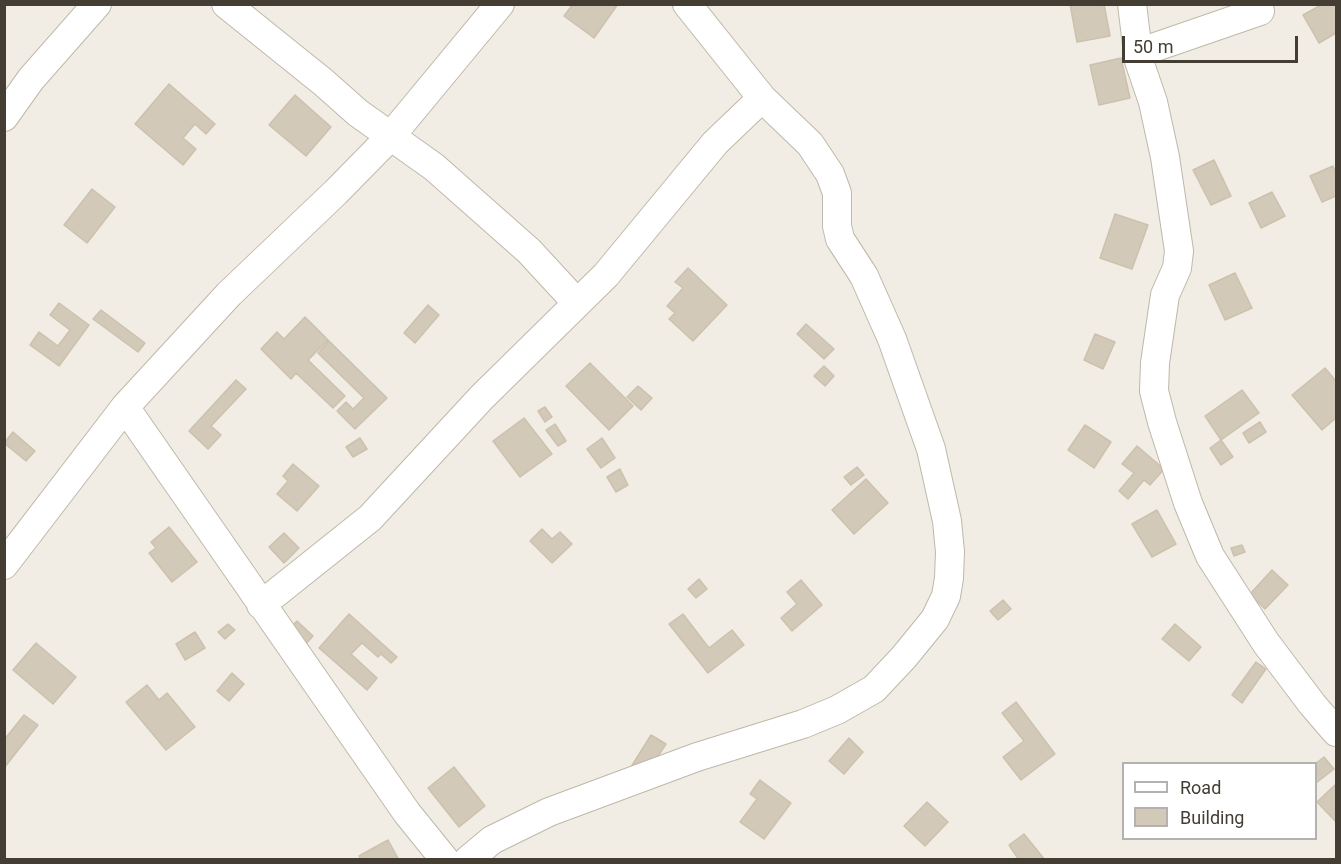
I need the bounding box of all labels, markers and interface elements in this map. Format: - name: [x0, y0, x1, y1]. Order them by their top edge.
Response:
- scale bar: [1125, 24, 1300, 62]
- text: 50 m: [1133, 36, 1173, 57]
- legend: [1122, 762, 1317, 840]
- text: Road: [1180, 777, 1221, 798]
- text: Building: [1180, 807, 1244, 828]

